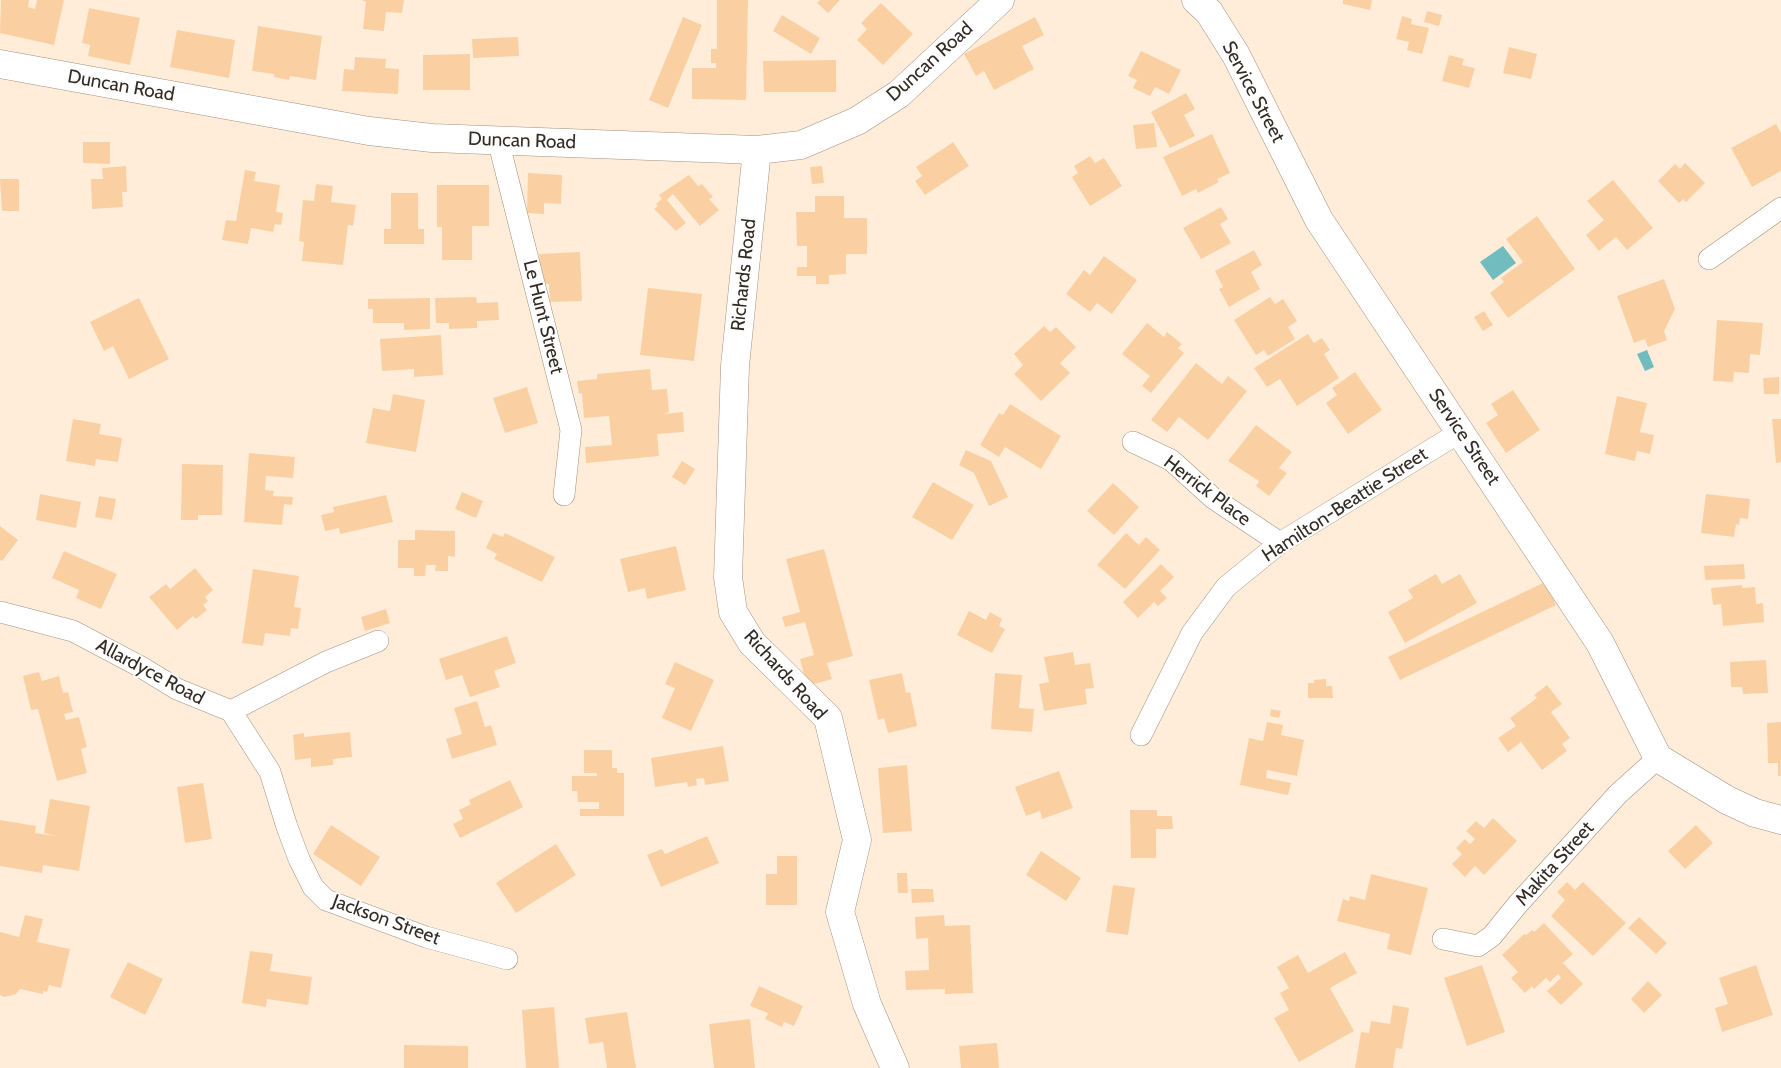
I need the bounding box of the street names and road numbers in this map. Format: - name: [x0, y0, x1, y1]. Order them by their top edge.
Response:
- street label: Duncan Road: [882, 17, 978, 107]
- street label: Service Street: [1217, 37, 1289, 147]
- street label: Duncan Road: [66, 65, 176, 107]
- street label: Duncan Road: [468, 128, 576, 154]
- street label: Richards Road: [727, 218, 761, 332]
- street label: Le Hunt Street: [518, 258, 568, 376]
- street label: Service Street: [1423, 384, 1505, 490]
- street label: Hamilton-Beattie Street: [1258, 443, 1432, 567]
- street label: Herrick Place: [1159, 451, 1255, 531]
- street label: Richards Road: [739, 625, 831, 725]
- street label: Allardyce Road: [92, 634, 208, 710]
- street label: Makita Street: [1511, 817, 1599, 911]
- street label: Jackson Street: [329, 890, 443, 950]

